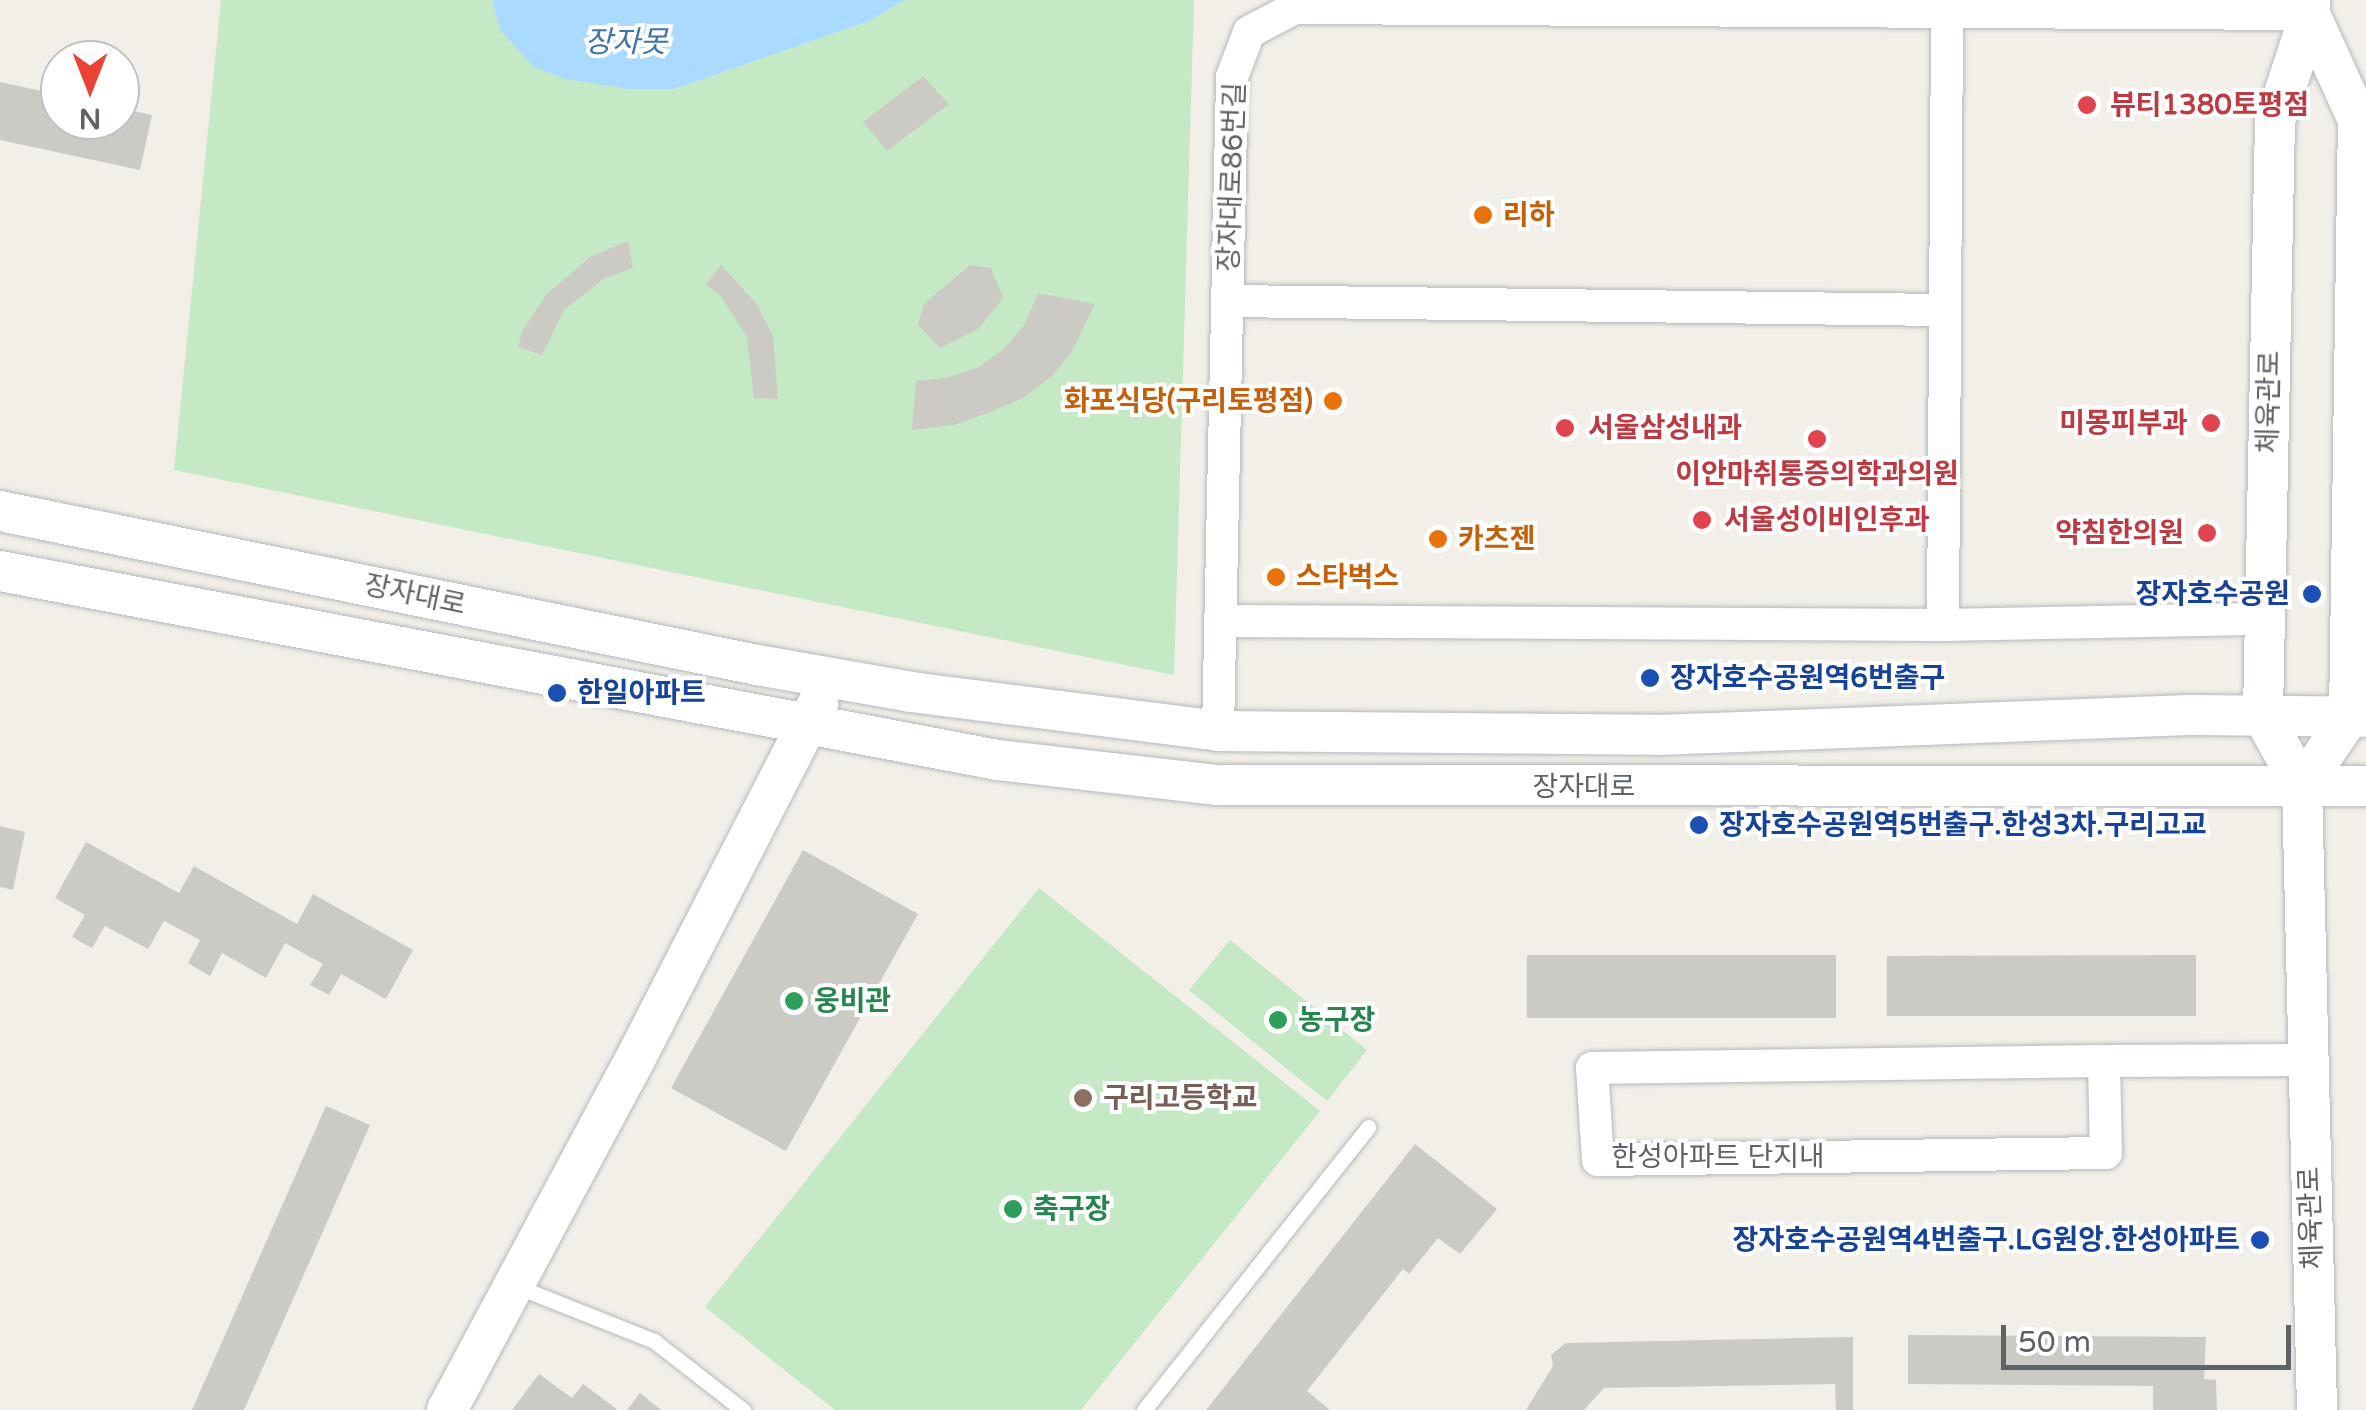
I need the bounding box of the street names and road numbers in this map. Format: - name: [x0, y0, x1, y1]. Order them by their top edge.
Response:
- street label: 장자대로86번길: [1212, 82, 1252, 272]
- street label: 체육관로: [2251, 350, 2287, 454]
- street label: 장자대로: [361, 568, 469, 622]
- street label: 장자대로: [1532, 770, 1636, 804]
- street label: 한성아파트 단지내: [1611, 1140, 1825, 1174]
- street label: 체육관로: [2292, 1166, 2330, 1270]

